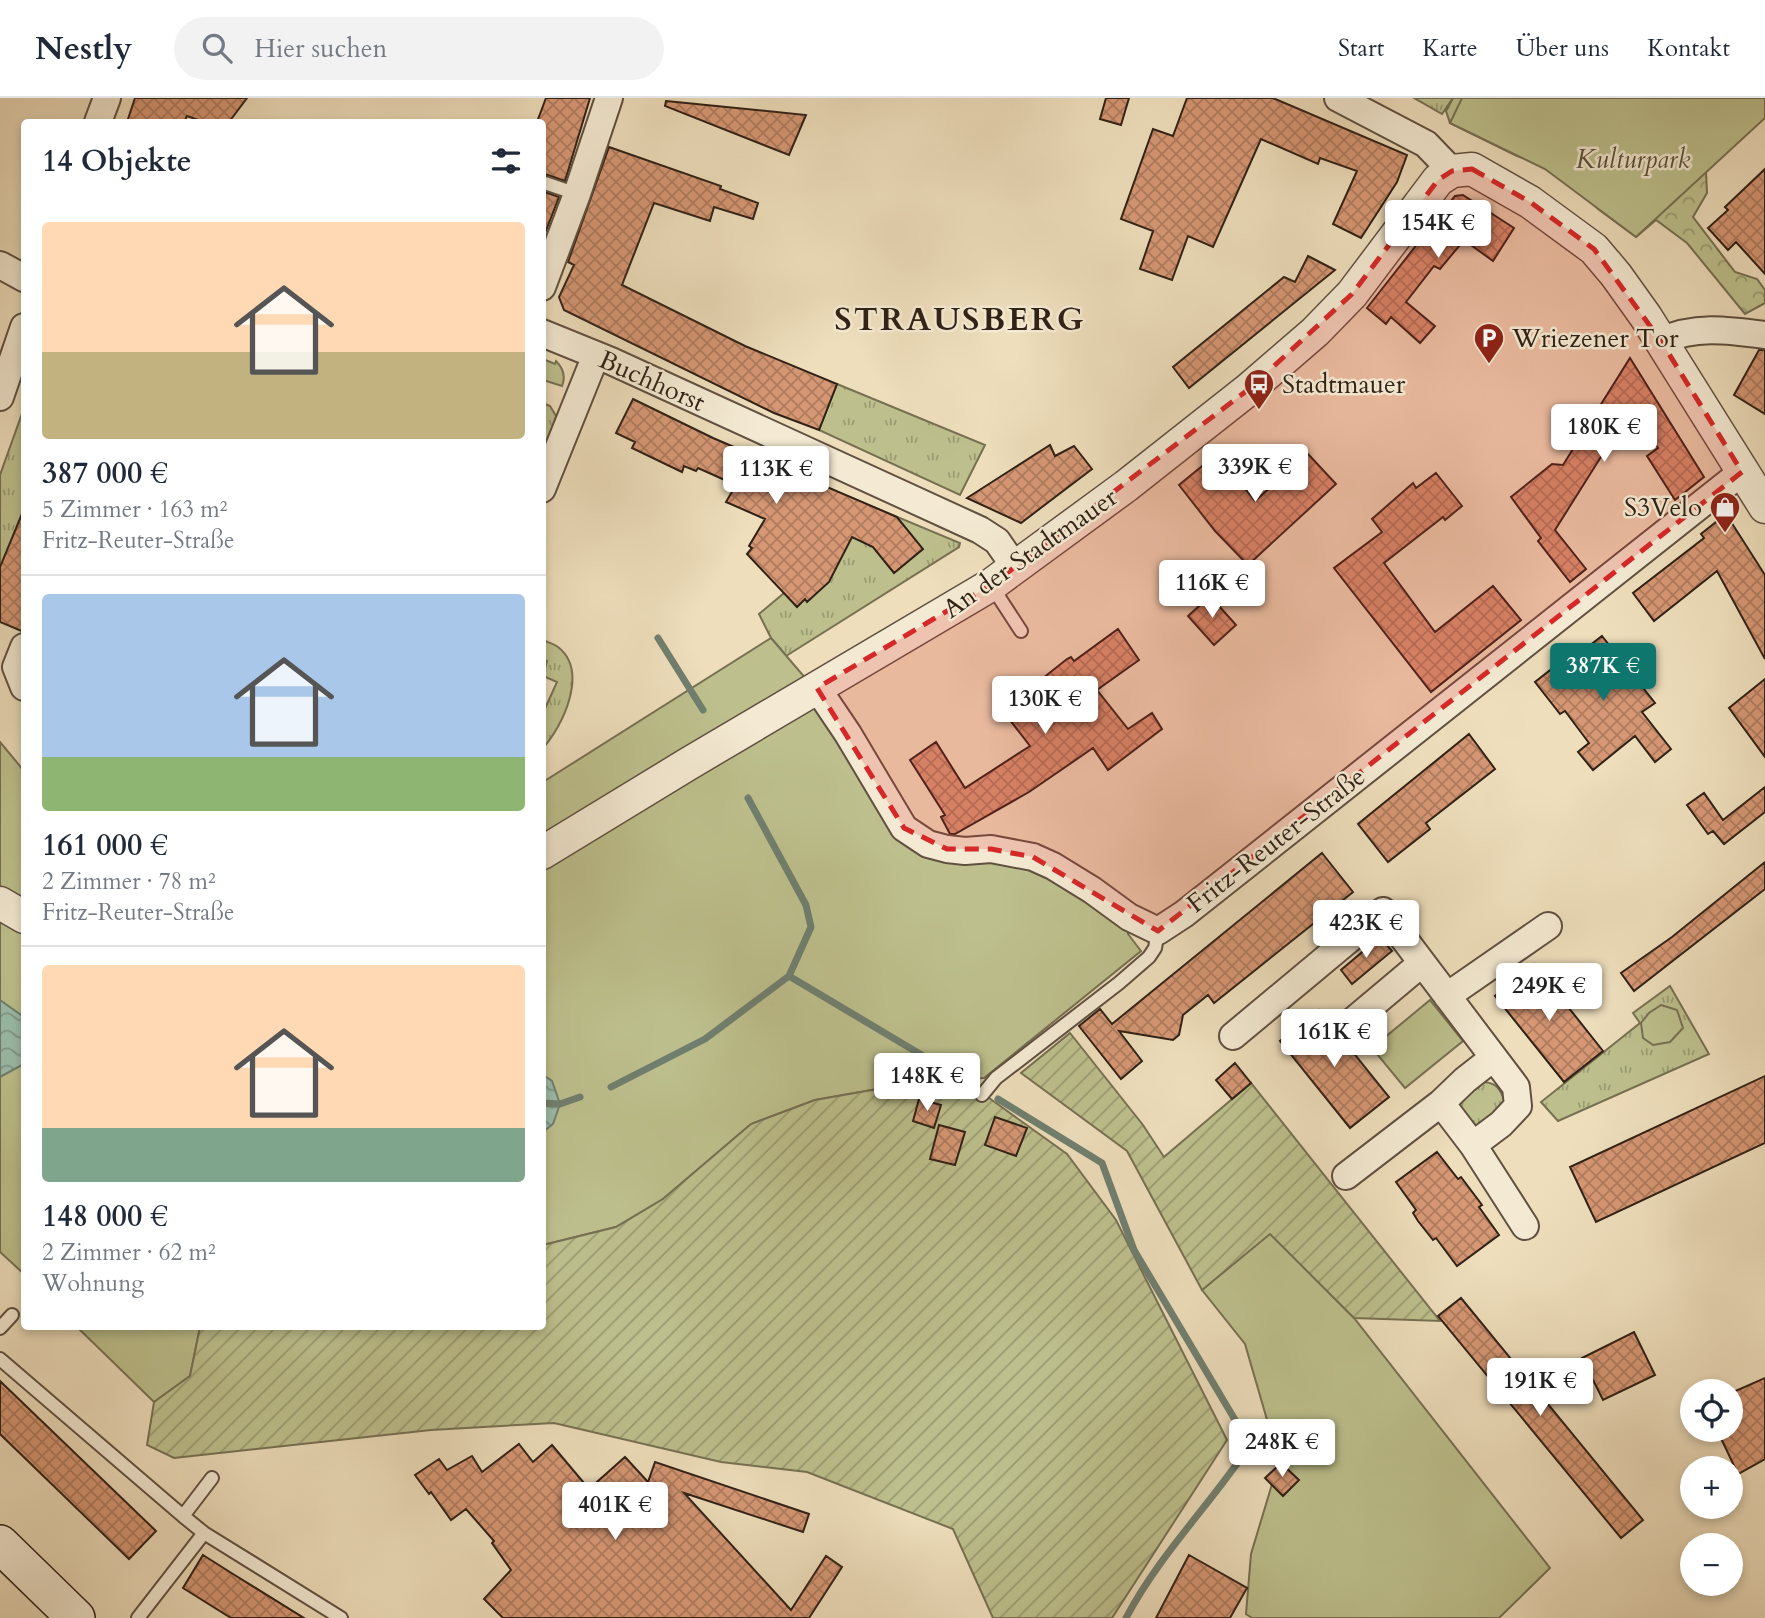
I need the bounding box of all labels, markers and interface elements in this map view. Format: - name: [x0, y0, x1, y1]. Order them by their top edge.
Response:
- search box: [174, 17, 664, 80]
- text: Nestly: [35, 26, 132, 71]
- icon: search: [198, 29, 236, 67]
- text: Hier suchen: [254, 31, 387, 66]
- text: Start: [1338, 32, 1384, 65]
- text: Karte: [1422, 32, 1478, 65]
- text: Über uns: [1516, 32, 1609, 65]
- text: Kontakt: [1647, 32, 1730, 65]
- text: 14 Objekte: [42, 141, 192, 182]
- icon: filters: [487, 142, 525, 180]
- park label: Kulturpark: [1576, 142, 1690, 177]
- pin: 154K €: [1381, 200, 1495, 260]
- text: 154K €: [1401, 207, 1475, 238]
- icon: home: [221, 267, 347, 393]
- district label: STRAUSBERG: [834, 297, 1086, 342]
- parking icon: Wriezener Tor: [1472, 321, 1506, 365]
- place label: Wriezener Tor: [1511, 321, 1679, 356]
- street label: Buchhorst: [593, 342, 711, 420]
- bus stop icon: Stadtmauer: [1242, 367, 1276, 411]
- place label: Stadtmauer: [1282, 367, 1406, 402]
- pin: 180K €: [1547, 404, 1661, 464]
- text: 180K €: [1567, 411, 1641, 442]
- pin: 339K €: [1198, 444, 1312, 504]
- pin: 113K €: [719, 446, 833, 506]
- text: 339K €: [1218, 451, 1292, 482]
- text: 387 000 €: [42, 453, 168, 494]
- text: 113K €: [739, 453, 813, 484]
- street label: An der Stadtmauer: [936, 479, 1125, 626]
- place label: S3Velo: [1624, 490, 1702, 525]
- shop icon: S3Velo: [1708, 490, 1742, 534]
- text: 5 Zimmer · 163 m²: [42, 494, 227, 525]
- text: Fritz-Reuter-Straße: [42, 525, 234, 556]
- pin: 116K €: [1155, 560, 1269, 620]
- text: 116K €: [1175, 567, 1249, 598]
- icon: home: [221, 639, 347, 765]
- pin: 387K €: [1546, 644, 1660, 703]
- text: 387K €: [1566, 650, 1640, 681]
- pin: 130K €: [988, 676, 1102, 736]
- text: 130K €: [1008, 683, 1082, 714]
- street label: Fritz-Reuter-Straße: [1180, 759, 1372, 921]
- text: 161 000 €: [42, 825, 168, 866]
- text: 2 Zimmer · 78 m²: [42, 866, 216, 897]
- text: Fritz-Reuter-Straße: [42, 897, 234, 928]
- pin: 423K €: [1309, 900, 1423, 960]
- text: 423K €: [1329, 907, 1403, 938]
- pin: 249K €: [1492, 964, 1606, 1023]
- text: 249K €: [1512, 970, 1586, 1001]
- icon: home: [221, 1010, 347, 1136]
- pin: 161K €: [1277, 1010, 1391, 1069]
- text: 161K €: [1297, 1016, 1371, 1047]
- pin: 148K €: [870, 1054, 984, 1113]
- text: 148K €: [890, 1060, 964, 1091]
- text: 148 000 €: [42, 1196, 168, 1237]
- text: 2 Zimmer · 62 m²: [42, 1237, 216, 1268]
- text: Wohnung: [42, 1268, 144, 1299]
- pin: 191K €: [1483, 1358, 1597, 1418]
- text: 191K €: [1503, 1365, 1577, 1396]
- map controls: [1680, 1379, 1743, 1596]
- button: locate: [1680, 1379, 1743, 1442]
- pin: 248K €: [1225, 1420, 1339, 1479]
- text: 248K €: [1245, 1426, 1319, 1457]
- button: +: [1680, 1456, 1743, 1519]
- pin: 401K €: [558, 1482, 672, 1542]
- text: 401K €: [578, 1489, 652, 1520]
- button: −: [1680, 1533, 1743, 1596]

